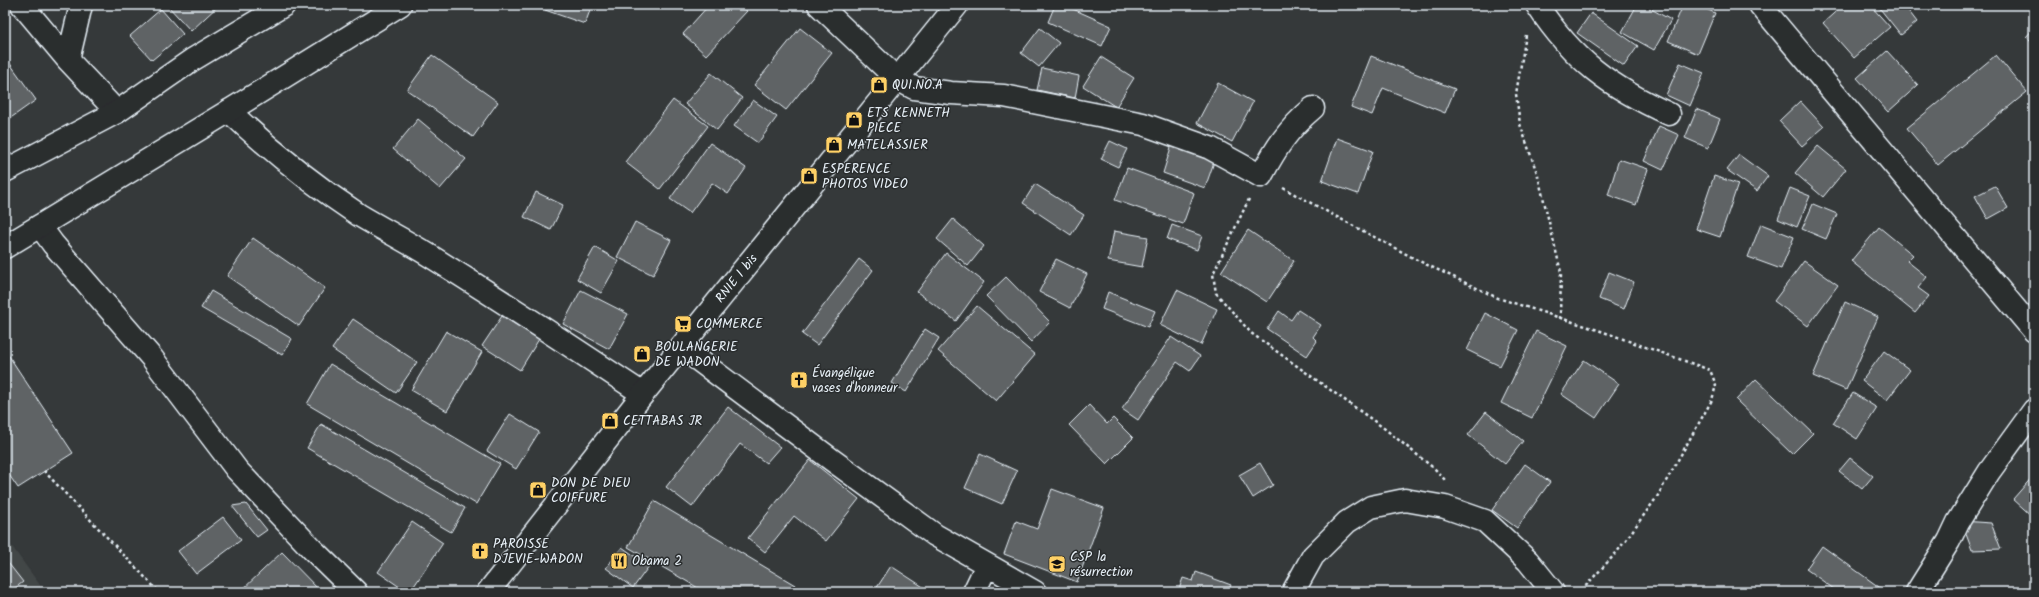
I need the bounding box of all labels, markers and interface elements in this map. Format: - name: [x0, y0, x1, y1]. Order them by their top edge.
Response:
- shop icon: QUI.NO.A: [869, 75, 889, 95]
- place label: QUI.NO.A: [892, 75, 943, 96]
- place label: ETS KENNETH PIECE: [867, 103, 950, 139]
- shop icon: ETS KENNETH PIECE: [844, 110, 864, 130]
- shop icon: MATELASSIER: [824, 135, 844, 155]
- place label: MATELASSIER: [847, 135, 928, 156]
- place label: ESPERENCE PHOTOS VIDEO: [822, 159, 908, 195]
- shop icon: ESPERENCE PHOTOS VIDEO: [799, 166, 819, 186]
- street label: RNIE 1 bis: [710, 249, 763, 308]
- supermarket icon: COMMERCE: [673, 314, 693, 334]
- place label: COMMERCE: [696, 314, 763, 335]
- place label: BOULANGERIE DE WADON: [655, 337, 738, 373]
- shop icon: BOULANGERIE DE WADON: [632, 344, 652, 364]
- place label: Évangélique vases d'honneur: [812, 363, 898, 399]
- church icon: Évangélique vases d'honneur: [789, 370, 809, 390]
- shop icon: CETTABAS JR: [600, 411, 620, 431]
- place label: CETTABAS JR: [623, 411, 703, 432]
- place label: DON DE DIEU COIFFURE: [551, 473, 631, 509]
- shop icon: DON DE DIEU COIFFURE: [528, 480, 548, 500]
- place label: PAROISSE DJEVIE-WADON: [493, 534, 583, 570]
- church icon: PAROISSE DJEVIE-WADON: [470, 541, 490, 561]
- place label: CSP la résurrection: [1070, 547, 1133, 583]
- restaurant icon: Obama 2: [609, 551, 629, 571]
- place label: Obama 2: [632, 551, 682, 572]
- school or university icon: CSP la résurrection: [1047, 554, 1067, 574]

